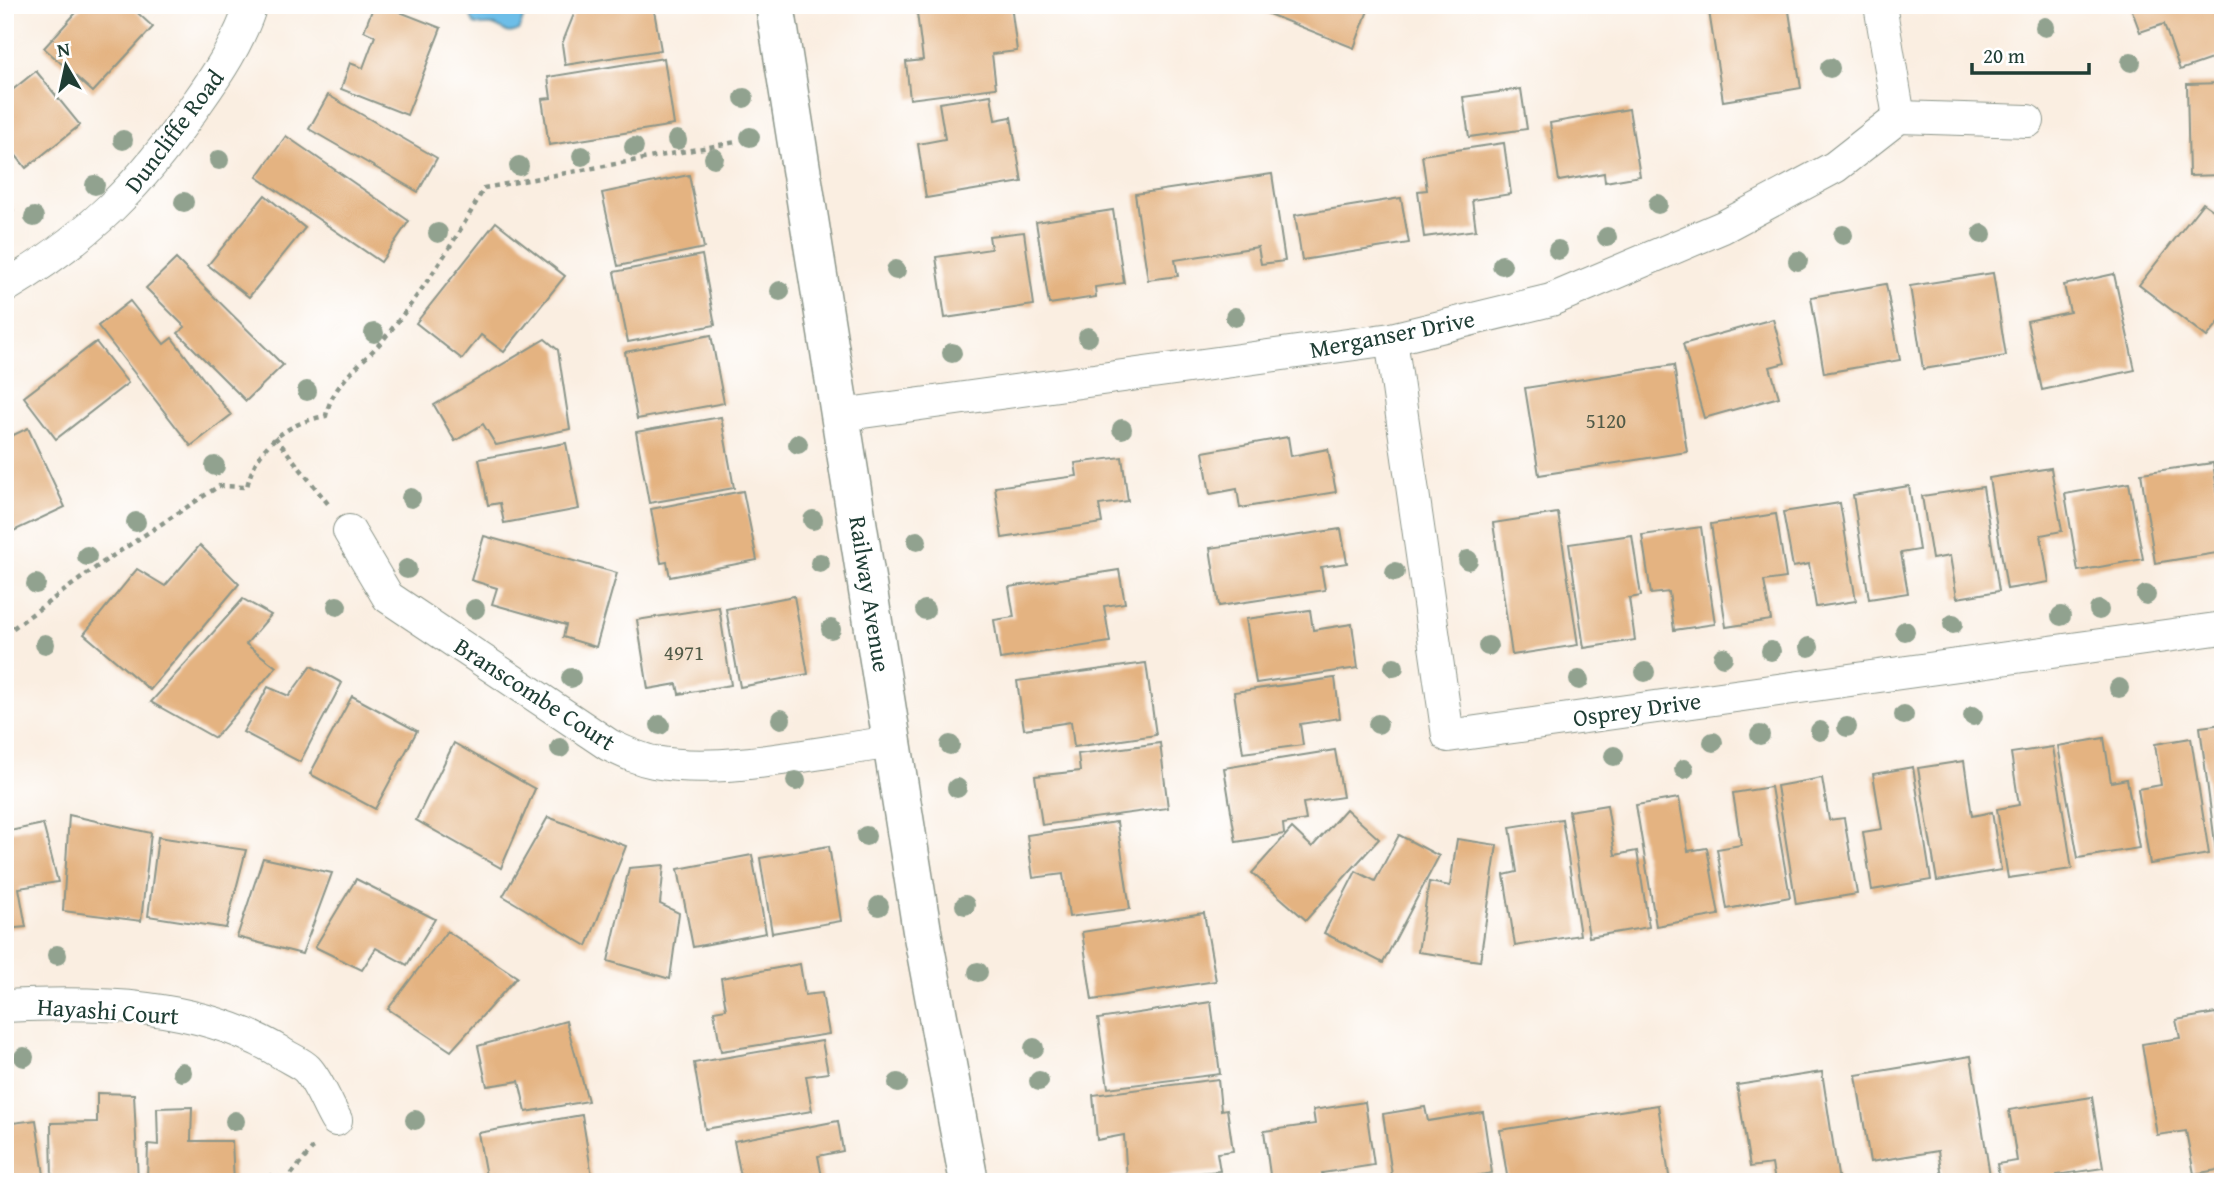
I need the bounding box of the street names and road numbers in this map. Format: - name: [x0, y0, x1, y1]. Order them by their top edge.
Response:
- street label: Duncliffe Road: [116, 62, 232, 200]
- street label: Merganser Drive: [1306, 301, 1478, 367]
- street label: Railway Avenue: [840, 513, 900, 675]
- street label: Branscombe Court: [448, 629, 623, 760]
- street label: Osprey Drive: [1571, 683, 1703, 735]
- street label: Hayashi Court: [36, 989, 181, 1033]

